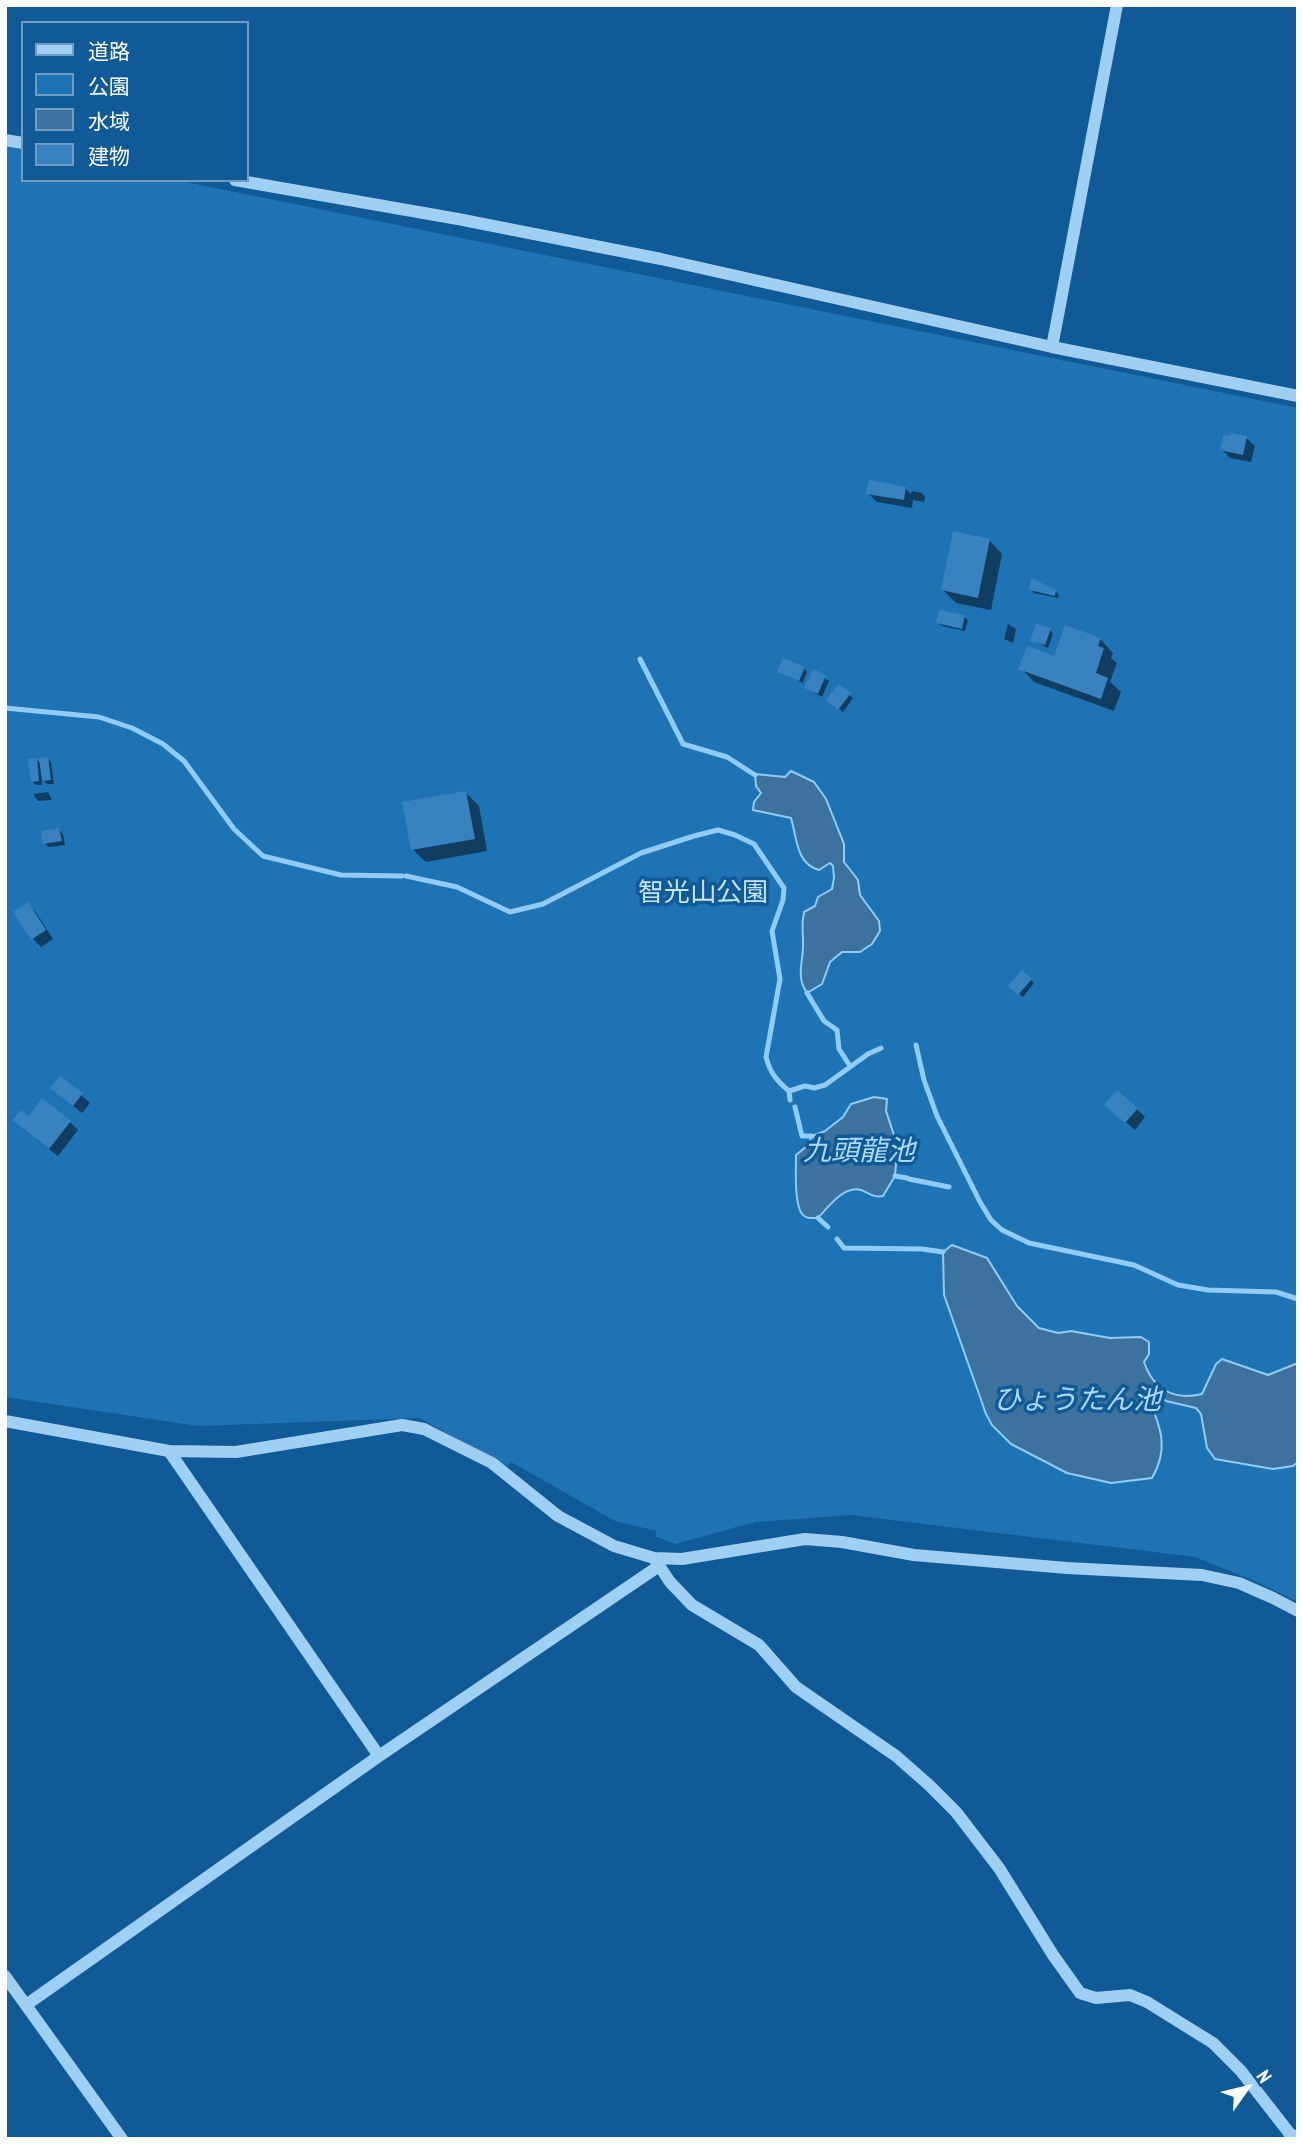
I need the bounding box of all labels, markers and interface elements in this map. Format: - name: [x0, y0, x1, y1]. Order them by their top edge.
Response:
- legend: [21, 21, 248, 182]
- text: 道路: [88, 38, 130, 65]
- text: 公園: [88, 73, 130, 100]
- text: 水域: [88, 108, 130, 135]
- text: 建物: [88, 143, 130, 170]
- park label: 智光山公園: [638, 878, 768, 910]
- water label: 九頭龍池: [803, 1135, 915, 1169]
- water label: ひょうたん池: [993, 1384, 1161, 1418]
- north arrow: [1212, 2053, 1282, 2123]
- text: N: [1252, 2065, 1277, 2087]

